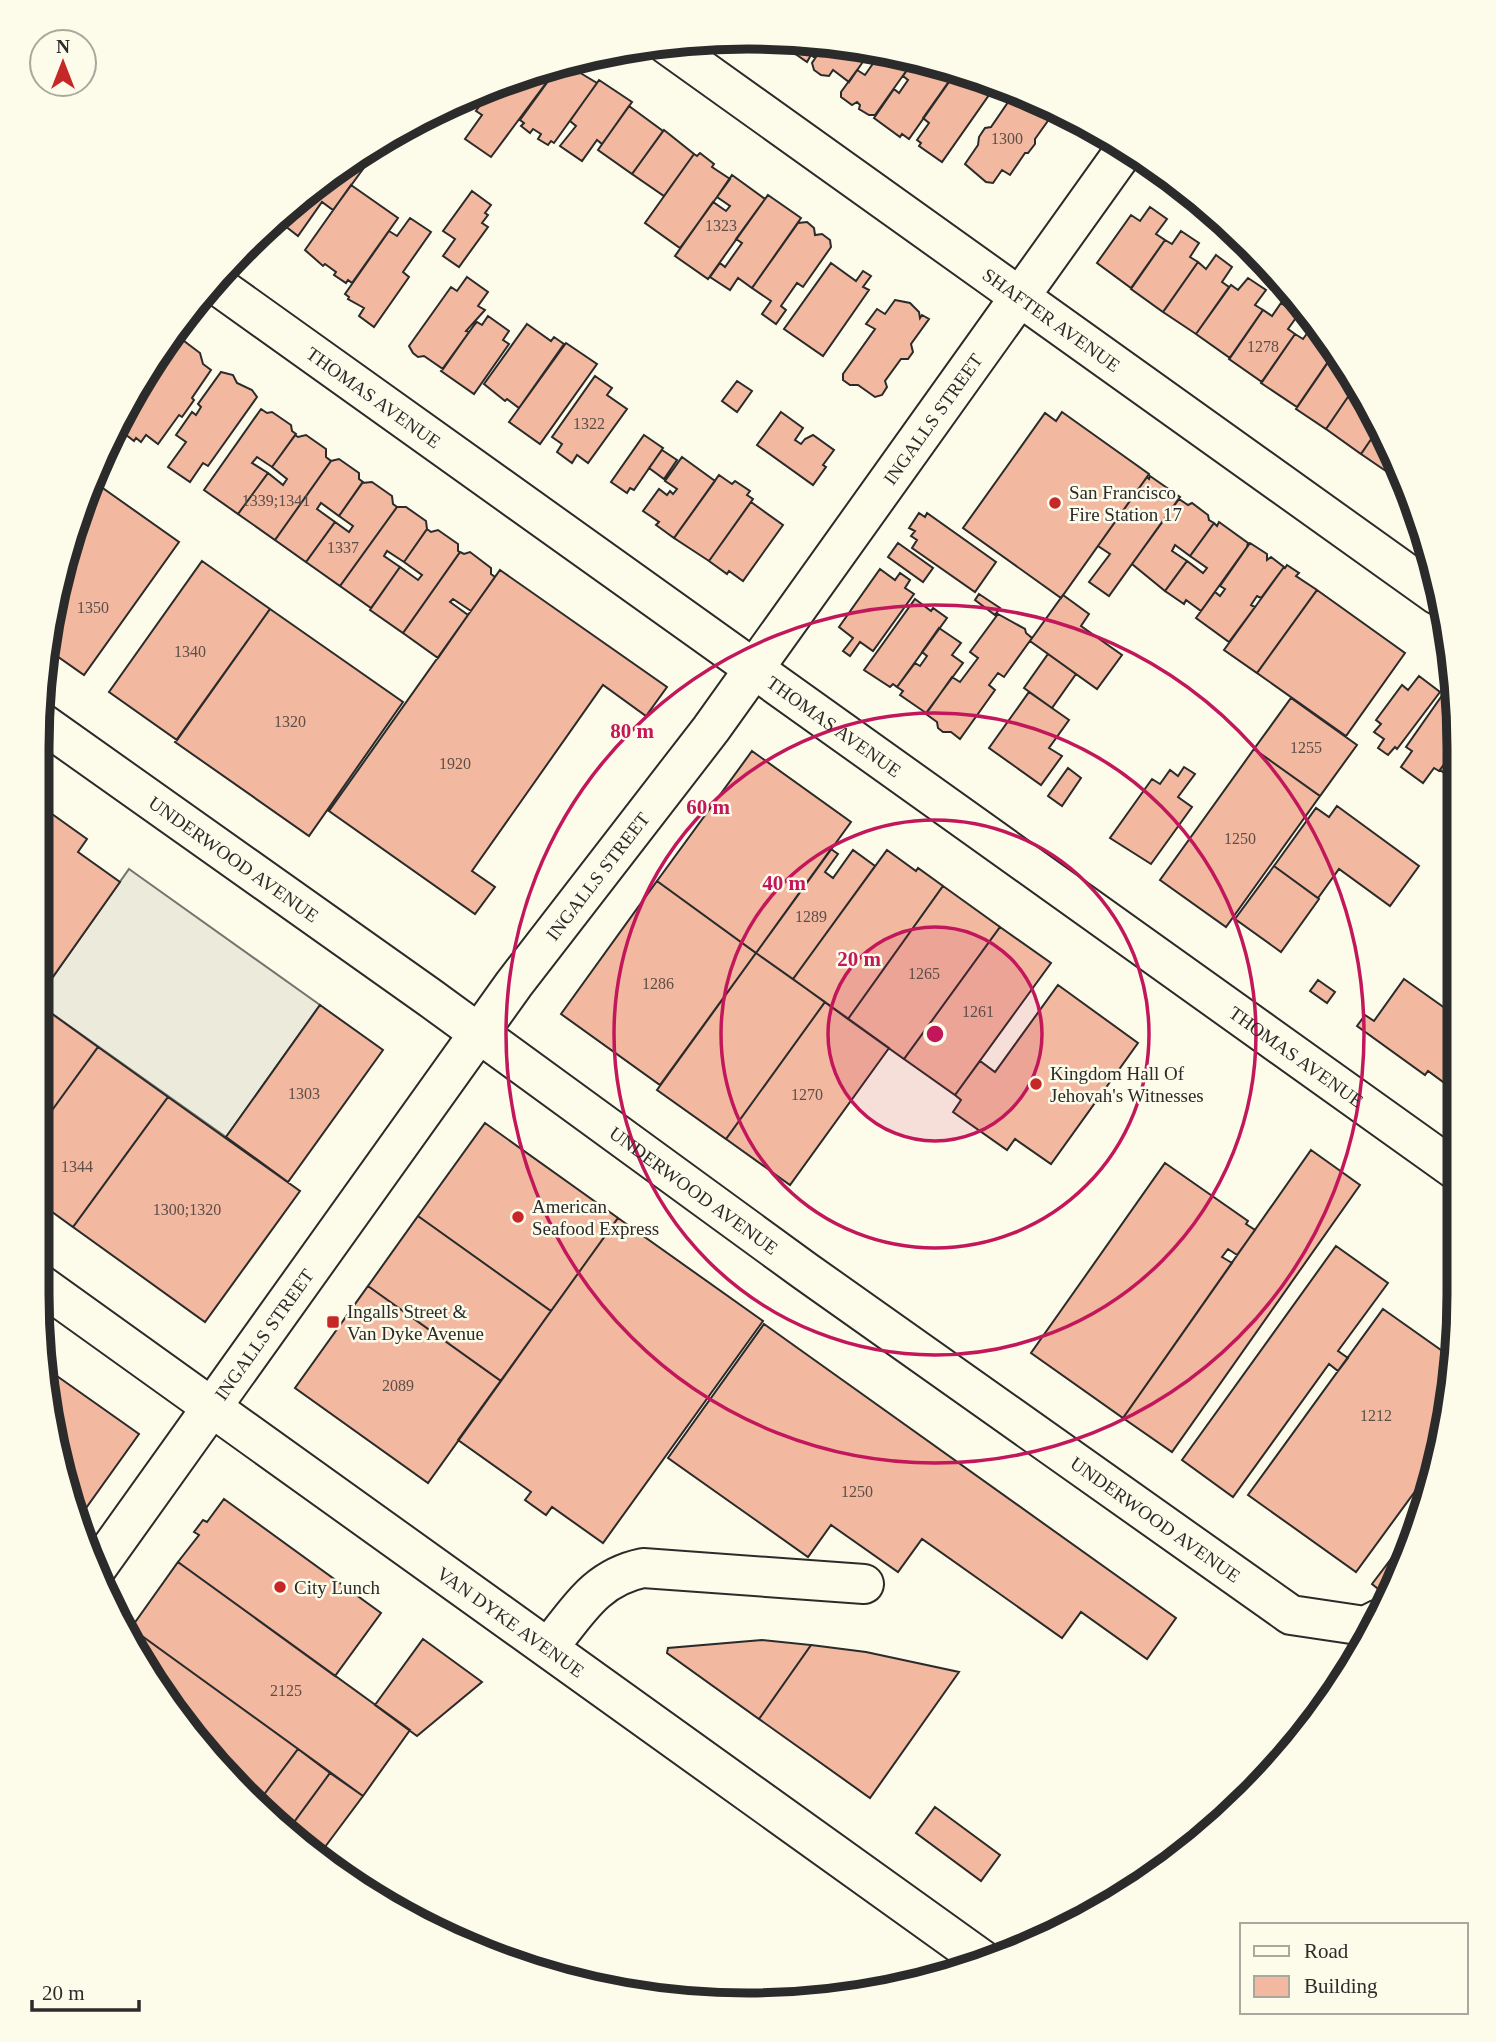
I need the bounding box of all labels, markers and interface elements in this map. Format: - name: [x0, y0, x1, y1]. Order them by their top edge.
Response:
- north arrow: [28, 28, 98, 98]
- text: N: [56, 36, 70, 57]
- house number: 1300: [991, 130, 1023, 147]
- house number: 1323: [705, 217, 737, 234]
- street label: SHAFTER AVENUE: [979, 263, 1124, 376]
- house number: 1278: [1247, 338, 1279, 355]
- street label: THOMAS AVENUE: [303, 342, 445, 452]
- street label: INGALLS STREET: [879, 349, 987, 488]
- house number: 1322: [573, 415, 605, 432]
- place label: San Francisco Fire Station 17: [1069, 482, 1182, 525]
- house number: 1339;1341: [242, 492, 310, 509]
- marker: San Francisco Fire Station 17: [1047, 495, 1063, 511]
- house number: 1337: [327, 539, 359, 556]
- house number: 1350: [77, 599, 109, 616]
- house number: 1340: [174, 643, 206, 660]
- street label: THOMAS AVENUE: [763, 671, 905, 781]
- house number: 1320: [274, 713, 306, 730]
- text: 80 m: [610, 719, 654, 743]
- house number: 1255: [1290, 739, 1322, 756]
- house number: 1920: [439, 755, 471, 772]
- street label: UNDERWOOD AVENUE: [145, 792, 323, 926]
- text: 60 m: [686, 795, 730, 819]
- street label: INGALLS STREET: [541, 808, 654, 944]
- house number: 1250: [1224, 830, 1256, 847]
- text: 40 m: [762, 871, 806, 895]
- house number: 1289: [795, 908, 827, 925]
- text: 20 m: [837, 947, 881, 971]
- house number: 1265: [908, 965, 940, 982]
- house number: 1286: [642, 975, 674, 992]
- street label: THOMAS AVENUE: [1225, 1001, 1368, 1111]
- house number: 1261: [962, 1003, 994, 1020]
- centre of rings: [923, 1022, 947, 1046]
- place label: Kingdom Hall Of Jehovah's Witnesses: [1050, 1063, 1204, 1106]
- marker: Kingdom Hall Of Jehovah's Witnesses: [1028, 1076, 1044, 1092]
- house number: 1303: [288, 1085, 320, 1102]
- house number: 1270: [791, 1086, 823, 1103]
- street label: UNDERWOOD AVENUE: [606, 1122, 782, 1258]
- house number: 1344: [61, 1158, 93, 1175]
- place label: American Seafood Express: [532, 1196, 659, 1239]
- house number: 1300;1320: [153, 1201, 221, 1218]
- marker: American Seafood Express: [510, 1209, 526, 1225]
- street label: INGALLS STREET: [210, 1265, 318, 1404]
- place label: Ingalls Street & Van Dyke Avenue: [347, 1301, 484, 1344]
- marker: Ingalls Street & Van Dyke Avenue: [325, 1314, 341, 1330]
- house number: 2089: [382, 1377, 414, 1394]
- house number: 1212: [1360, 1407, 1392, 1424]
- street label: UNDERWOOD AVENUE: [1067, 1452, 1245, 1586]
- house number: 1250: [841, 1483, 873, 1500]
- street label: VAN DYKE AVENUE: [433, 1562, 588, 1681]
- place label: City Lunch: [294, 1577, 381, 1598]
- marker: City Lunch: [272, 1579, 288, 1595]
- house number: 2125: [270, 1682, 302, 1699]
- legend: [1240, 1923, 1468, 2014]
- text: Road: [1304, 1939, 1349, 1963]
- scale bar: [32, 1968, 138, 2012]
- text: Building: [1304, 1974, 1378, 1998]
- text: 20 m: [42, 1981, 85, 2005]

